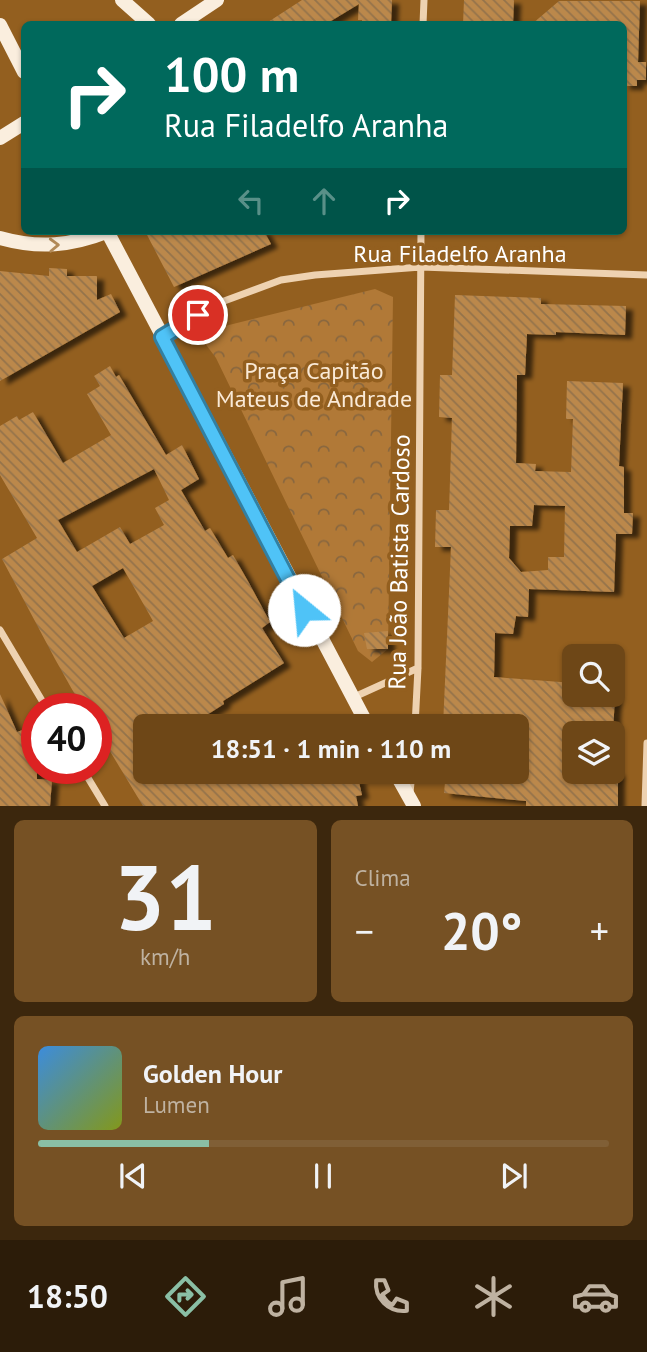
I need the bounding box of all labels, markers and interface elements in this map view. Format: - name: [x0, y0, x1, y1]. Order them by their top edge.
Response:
- text: 100 m: [164, 42, 299, 106]
- icon: right: [49, 49, 140, 140]
- text: Rua Filadelfo Aranha: [164, 104, 448, 146]
- icon: left: [232, 182, 270, 220]
- icon: ahead: [305, 182, 343, 220]
- icon: right: [378, 182, 416, 220]
- one-way arrow: [49, 238, 60, 253]
- street label: Rua Filadelfo Aranha: [353, 238, 567, 269]
- pin: [168, 285, 228, 345]
- icon: arrive: [179, 296, 217, 334]
- park label: Praça Capitão Mateus de Andrade: [216, 355, 412, 414]
- street label: Rua João Batista Cardoso: [381, 434, 417, 690]
- position arrow: [267, 573, 341, 647]
- map controls: [562, 644, 625, 784]
- button: search: [562, 644, 625, 707]
- speed limit sign: 40: [21, 693, 112, 784]
- button: layers: [562, 721, 625, 784]
- text: 18:51 · 1 min · 110 m: [211, 732, 451, 765]
- text: 31: [114, 837, 217, 955]
- text: Clima: [355, 863, 411, 892]
- text: 20°: [441, 897, 523, 964]
- text: −: [355, 906, 374, 955]
- text: +: [590, 906, 609, 955]
- text: km/h: [140, 942, 190, 971]
- text: Golden Hour: [143, 1057, 282, 1090]
- text: Lumen: [143, 1090, 210, 1119]
- icon: previous: [114, 1157, 152, 1195]
- icon: pause: [304, 1157, 342, 1195]
- icon: next: [495, 1157, 533, 1195]
- icon: directions: [161, 1272, 210, 1321]
- icon: music: [264, 1272, 313, 1321]
- icon: phone: [366, 1272, 415, 1321]
- icon: climate: [469, 1272, 518, 1321]
- icon: car: [571, 1272, 620, 1321]
- text: 18:50: [27, 1275, 108, 1317]

